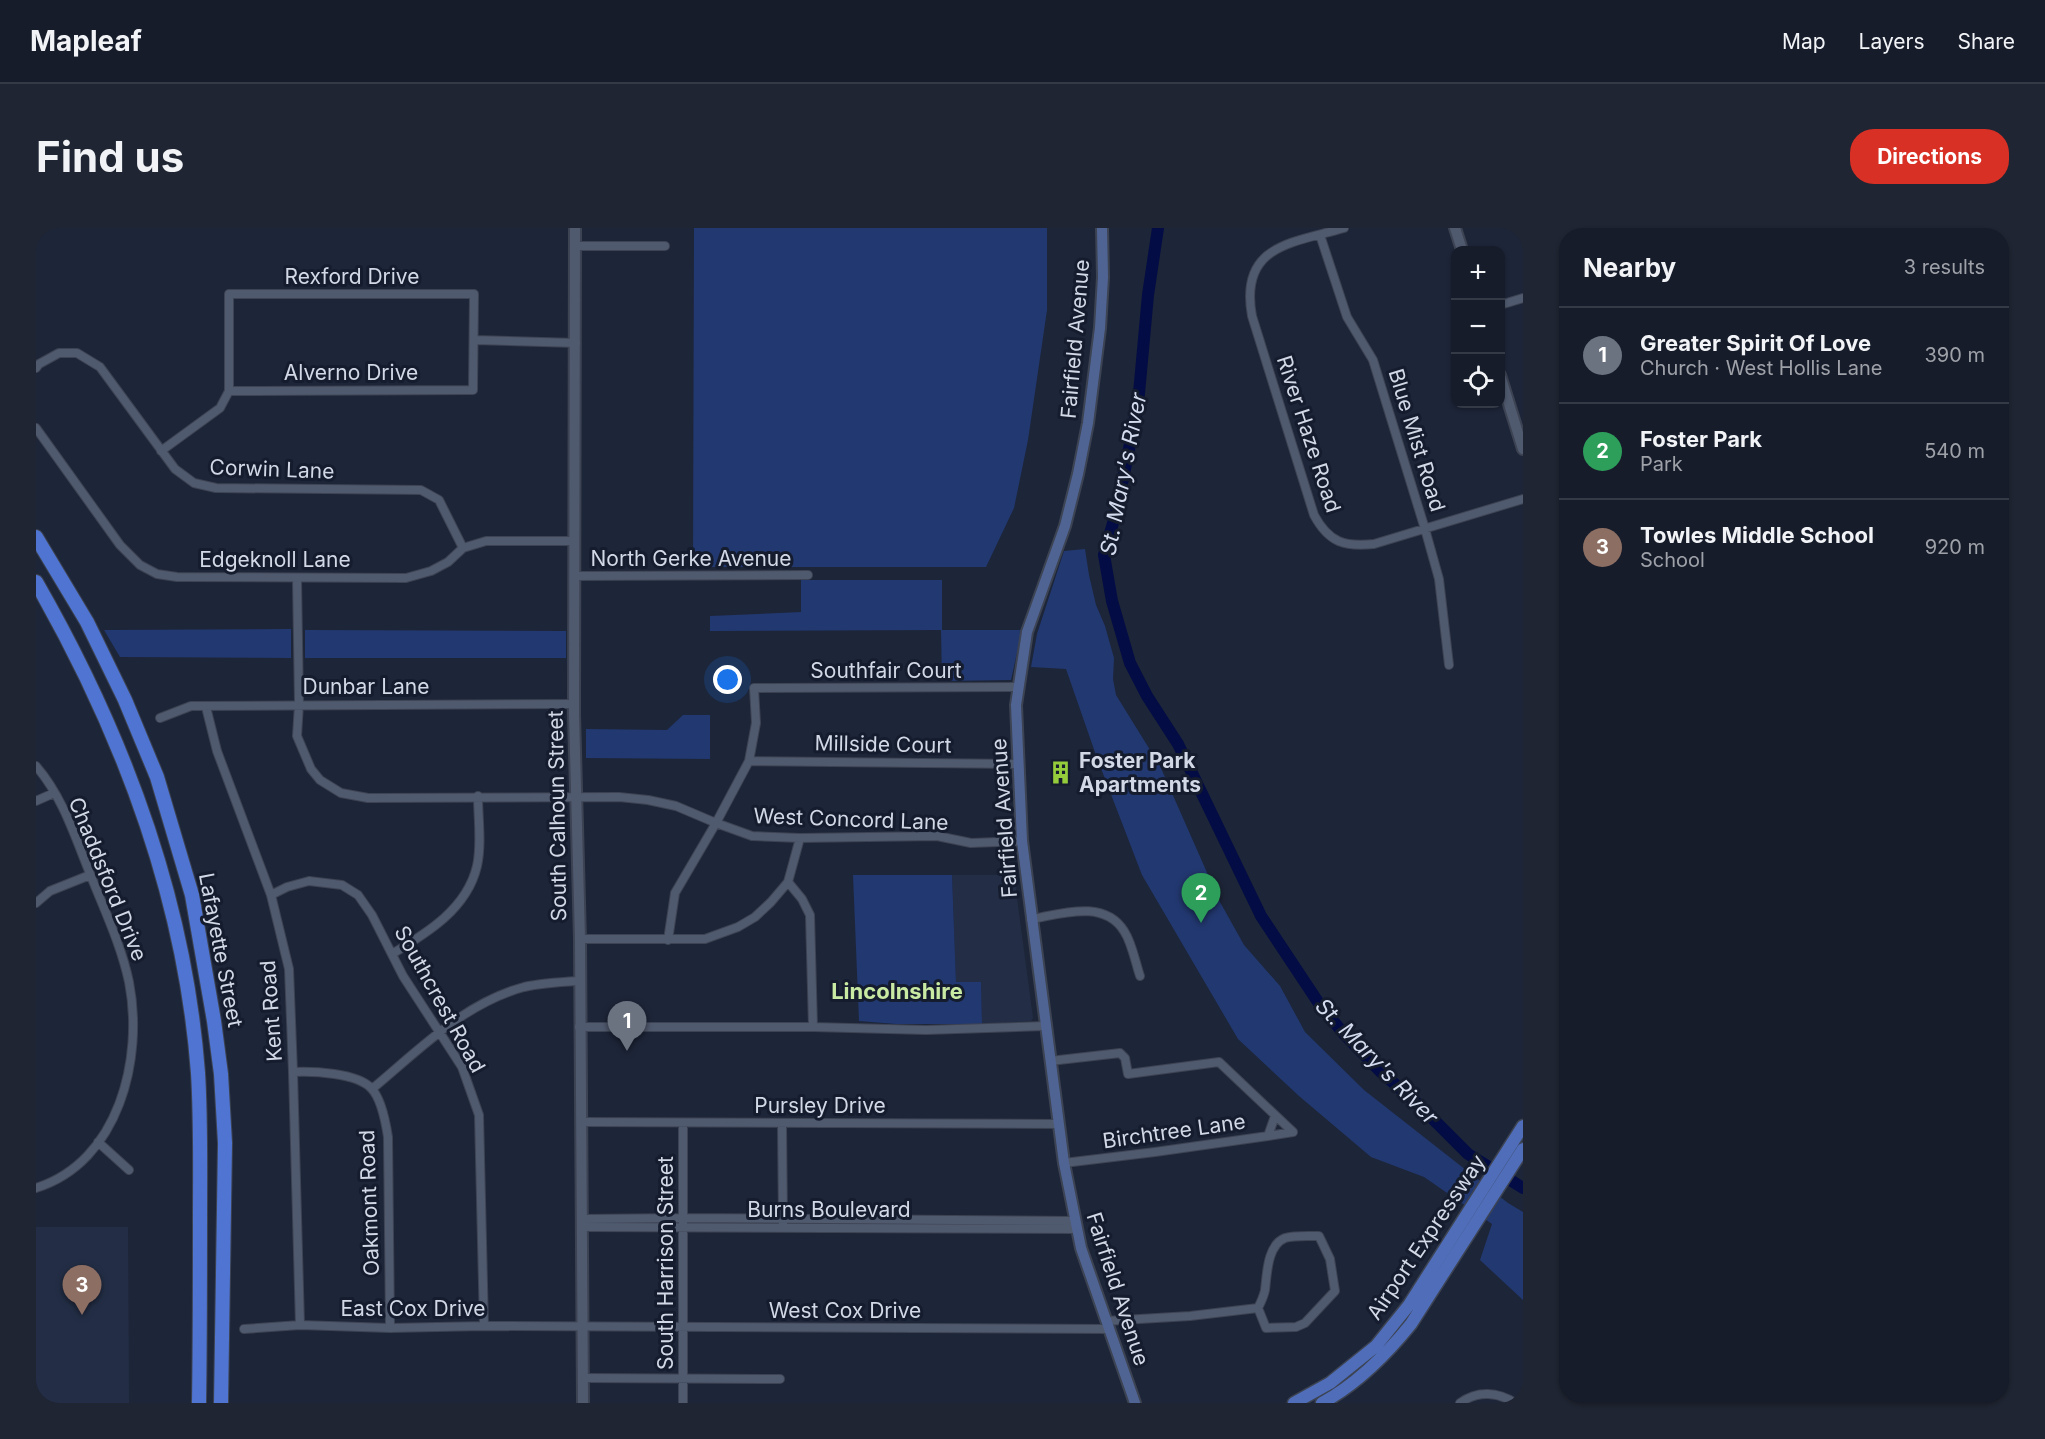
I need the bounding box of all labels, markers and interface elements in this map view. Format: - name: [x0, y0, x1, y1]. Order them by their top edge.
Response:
- text: Mapleaf: [30, 24, 142, 58]
- text: Map: [1782, 29, 1826, 54]
- text: Layers: [1859, 29, 1925, 54]
- text: Share: [1958, 29, 2015, 54]
- button: Directions: [1850, 129, 2009, 184]
- text: Find us: [36, 131, 184, 182]
- map controls: [1451, 246, 1505, 408]
- button: +: [1451, 246, 1505, 300]
- text: Nearby: [1583, 252, 1676, 283]
- text: 3 results: [1904, 255, 1985, 279]
- street label: Fairfield Avenue: [1056, 258, 1094, 420]
- street label: Rexford Drive: [284, 264, 420, 289]
- button: −: [1451, 300, 1505, 354]
- text: Greater Spirit Of Love: [1640, 330, 1871, 356]
- text: 1: [1598, 343, 1607, 367]
- text: 390 m: [1924, 343, 1985, 367]
- street label: River Haze Road: [1272, 352, 1346, 516]
- button: locate: [1451, 354, 1505, 408]
- text: Church · West Hollis Lane: [1640, 356, 1882, 380]
- street label: Alverno Drive: [284, 360, 418, 385]
- street label: Blue Mist Road: [1383, 366, 1451, 514]
- water label: St. Mary's River: [1094, 390, 1152, 557]
- text: Foster Park: [1640, 426, 1762, 452]
- text: 2: [1596, 439, 1609, 463]
- text: 540 m: [1924, 439, 1985, 463]
- text: Park: [1640, 452, 1683, 476]
- street label: Corwin Lane: [209, 454, 335, 484]
- text: Towles Middle School: [1640, 522, 1874, 548]
- text: 3: [1596, 535, 1609, 559]
- text: 920 m: [1925, 535, 1985, 559]
- street label: North Gerke Avenue: [591, 546, 791, 571]
- street label: Edgeknoll Lane: [199, 547, 351, 572]
- text: School: [1640, 548, 1705, 572]
- street label: Southfair Court: [810, 658, 962, 683]
- your location: [713, 665, 742, 694]
- street label: Dunbar Lane: [303, 674, 429, 699]
- street label: South Calhoun Street: [543, 710, 571, 922]
- street label: Millside Court: [814, 730, 952, 758]
- street label: Fairfield Avenue: [986, 737, 1022, 899]
- place label: Foster Park Apartments: [1079, 748, 1201, 797]
- building icon: Foster Park Apartments: [1048, 759, 1074, 785]
- street label: Chaddsford Drive: [64, 793, 152, 965]
- street label: West Concord Lane: [753, 803, 949, 835]
- street label: Lafayette Street: [194, 871, 248, 1029]
- pin: 2: [1182, 874, 1220, 923]
- street label: Southcrest Road: [389, 921, 491, 1077]
- street label: Kent Road: [255, 960, 287, 1062]
- district label: Lincolnshire: [831, 978, 963, 1004]
- water label: St. Mary's River: [1310, 993, 1444, 1130]
- pin: 1: [608, 1002, 646, 1051]
- street label: Pursley Drive: [754, 1093, 886, 1118]
- street label: Birchtree Lane: [1101, 1109, 1247, 1153]
- street label: Oakmont Road: [354, 1130, 384, 1276]
- street label: Airport Expressway: [1361, 1150, 1491, 1324]
- street label: South Harrison Street: [653, 1156, 678, 1370]
- street label: Burns Boulevard: [747, 1197, 911, 1222]
- street label: Fairfield Avenue: [1081, 1209, 1155, 1369]
- pin: 3: [62, 1266, 102, 1315]
- street label: East Cox Drive: [340, 1296, 486, 1321]
- street label: West Cox Drive: [769, 1298, 921, 1323]

